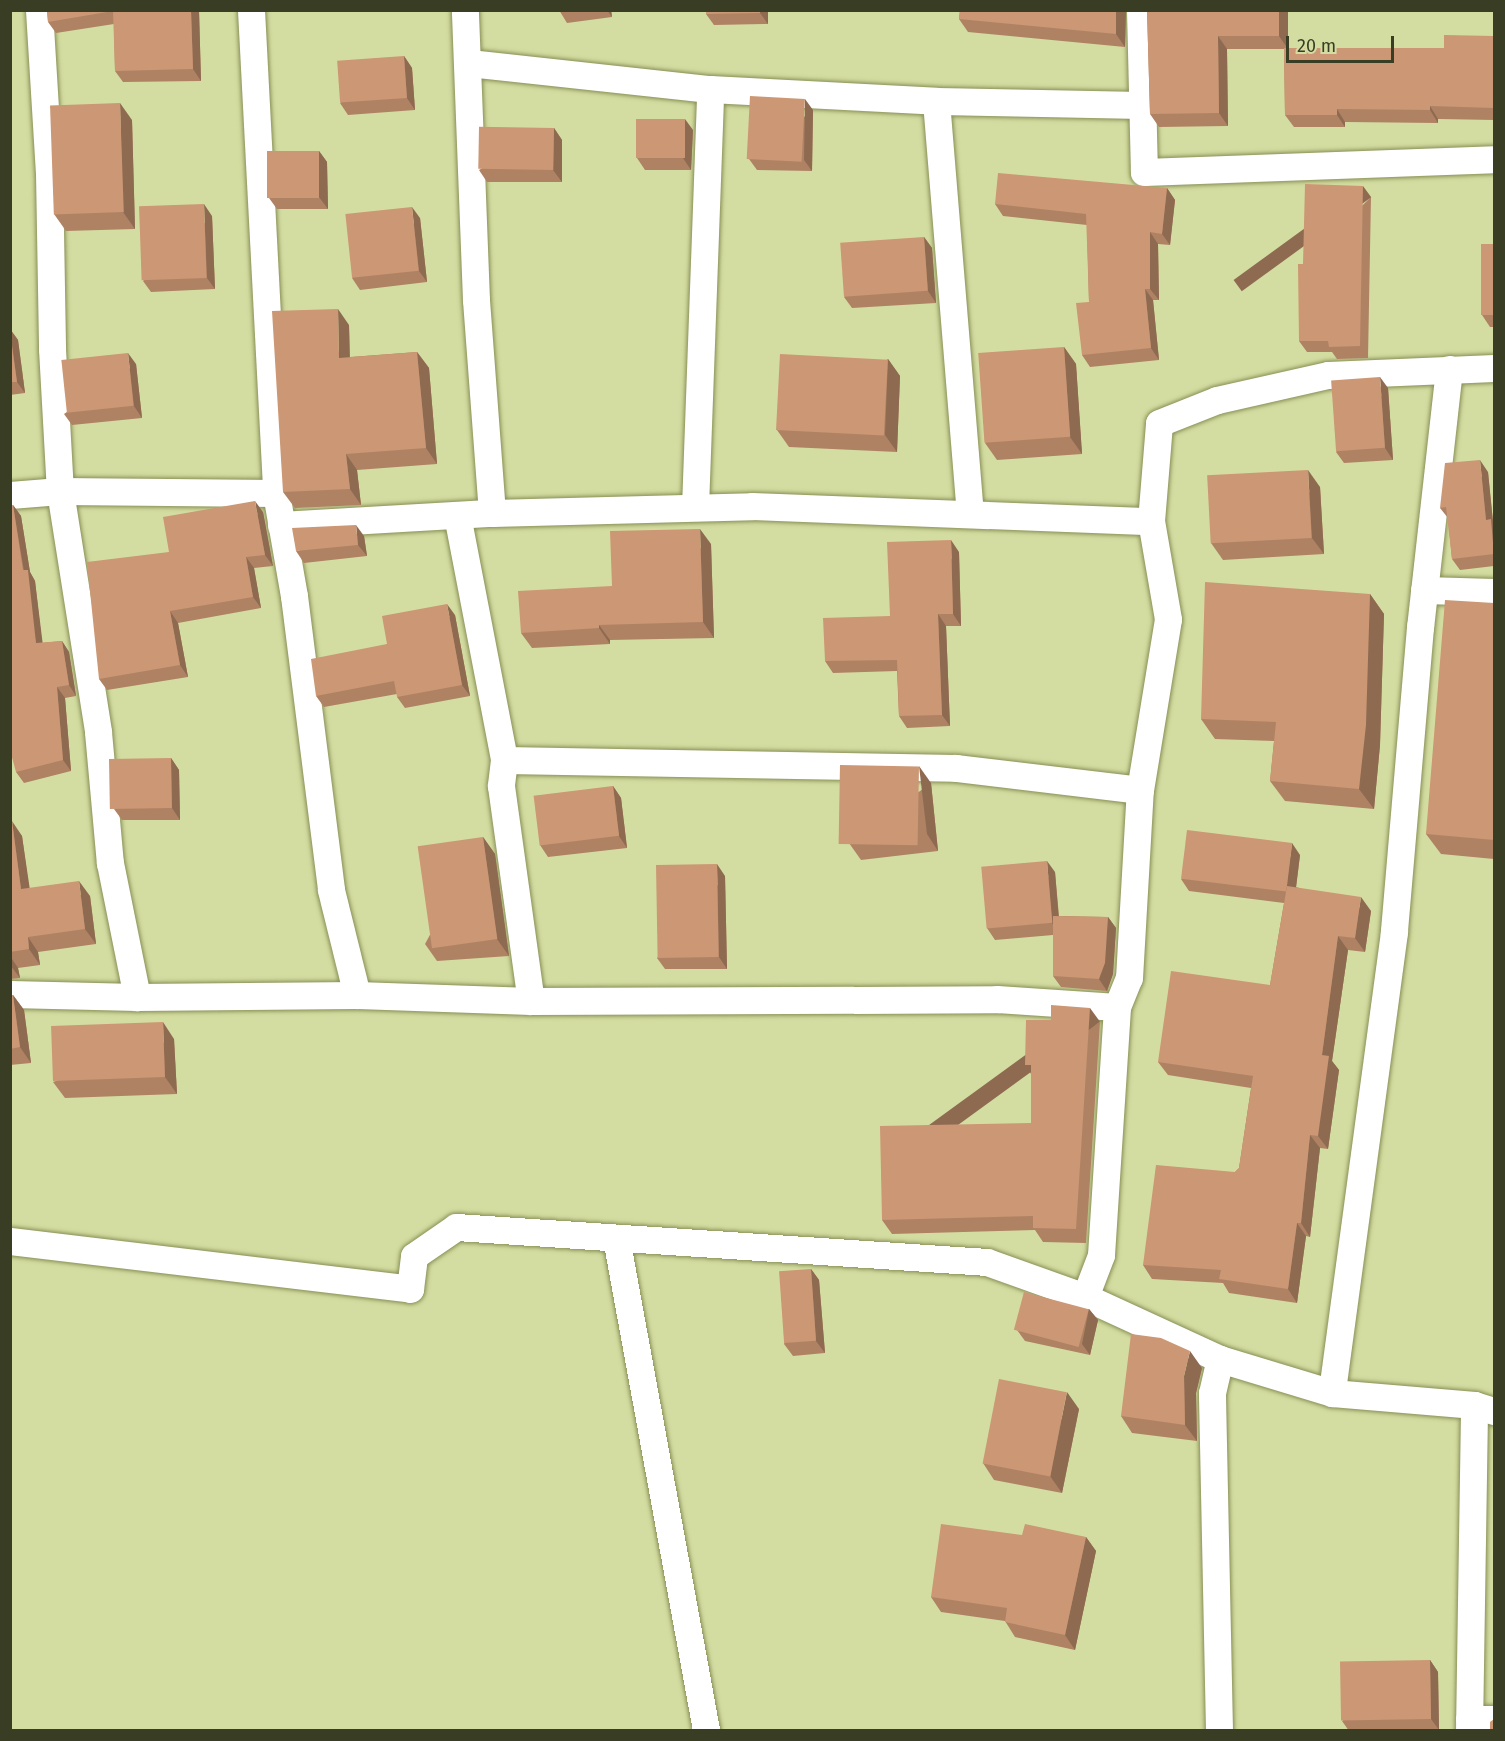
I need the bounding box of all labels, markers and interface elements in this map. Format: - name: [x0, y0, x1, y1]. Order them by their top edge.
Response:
- scale bar: [1289, 24, 1397, 62]
- text: 20 m: [1297, 35, 1336, 57]

